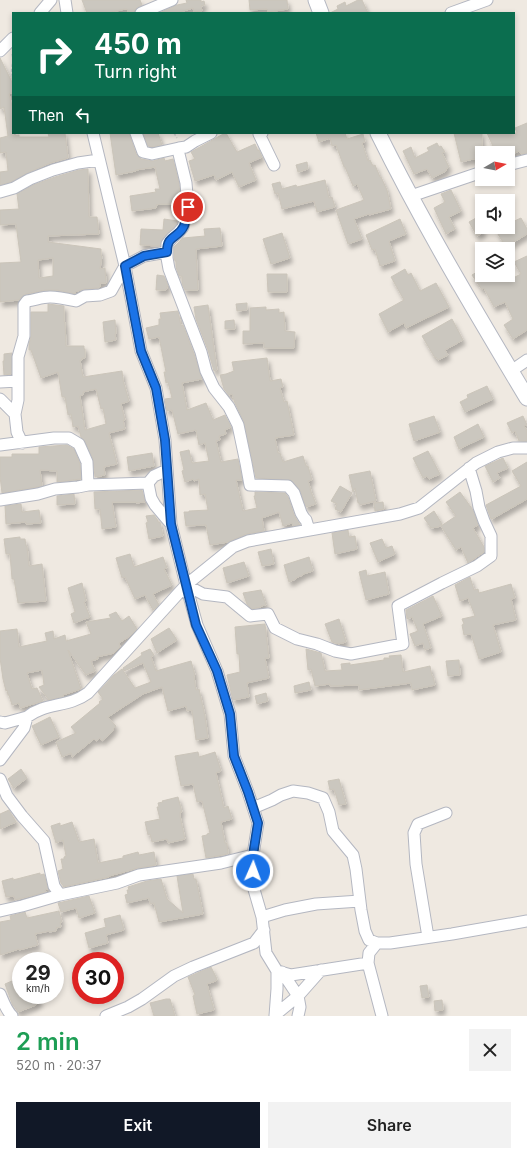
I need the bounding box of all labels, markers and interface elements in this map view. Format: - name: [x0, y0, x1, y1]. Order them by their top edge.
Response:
- text: 450 m: [94, 27, 182, 61]
- icon: right: [28, 28, 80, 80]
- text: Turn right: [94, 61, 177, 82]
- icon: left: [72, 104, 94, 126]
- text: Then: [28, 106, 64, 125]
- north arrow: [475, 146, 515, 186]
- map controls: [475, 146, 515, 282]
- pin: [171, 190, 205, 224]
- button: sound: [475, 194, 515, 234]
- icon: arrive: [177, 196, 199, 218]
- button: layers: [475, 242, 515, 282]
- position arrow: [232, 850, 274, 892]
- speed limit sign: 30: [72, 952, 124, 1004]
- text: 29: [25, 961, 51, 985]
- text: km/h: [26, 982, 50, 994]
- text: 2 min: [16, 1027, 80, 1056]
- button: close: [469, 1029, 511, 1071]
- text: 520 m · 20:37: [16, 1057, 101, 1073]
- button: Exit: [16, 1102, 260, 1148]
- button: Share: [268, 1102, 511, 1148]

